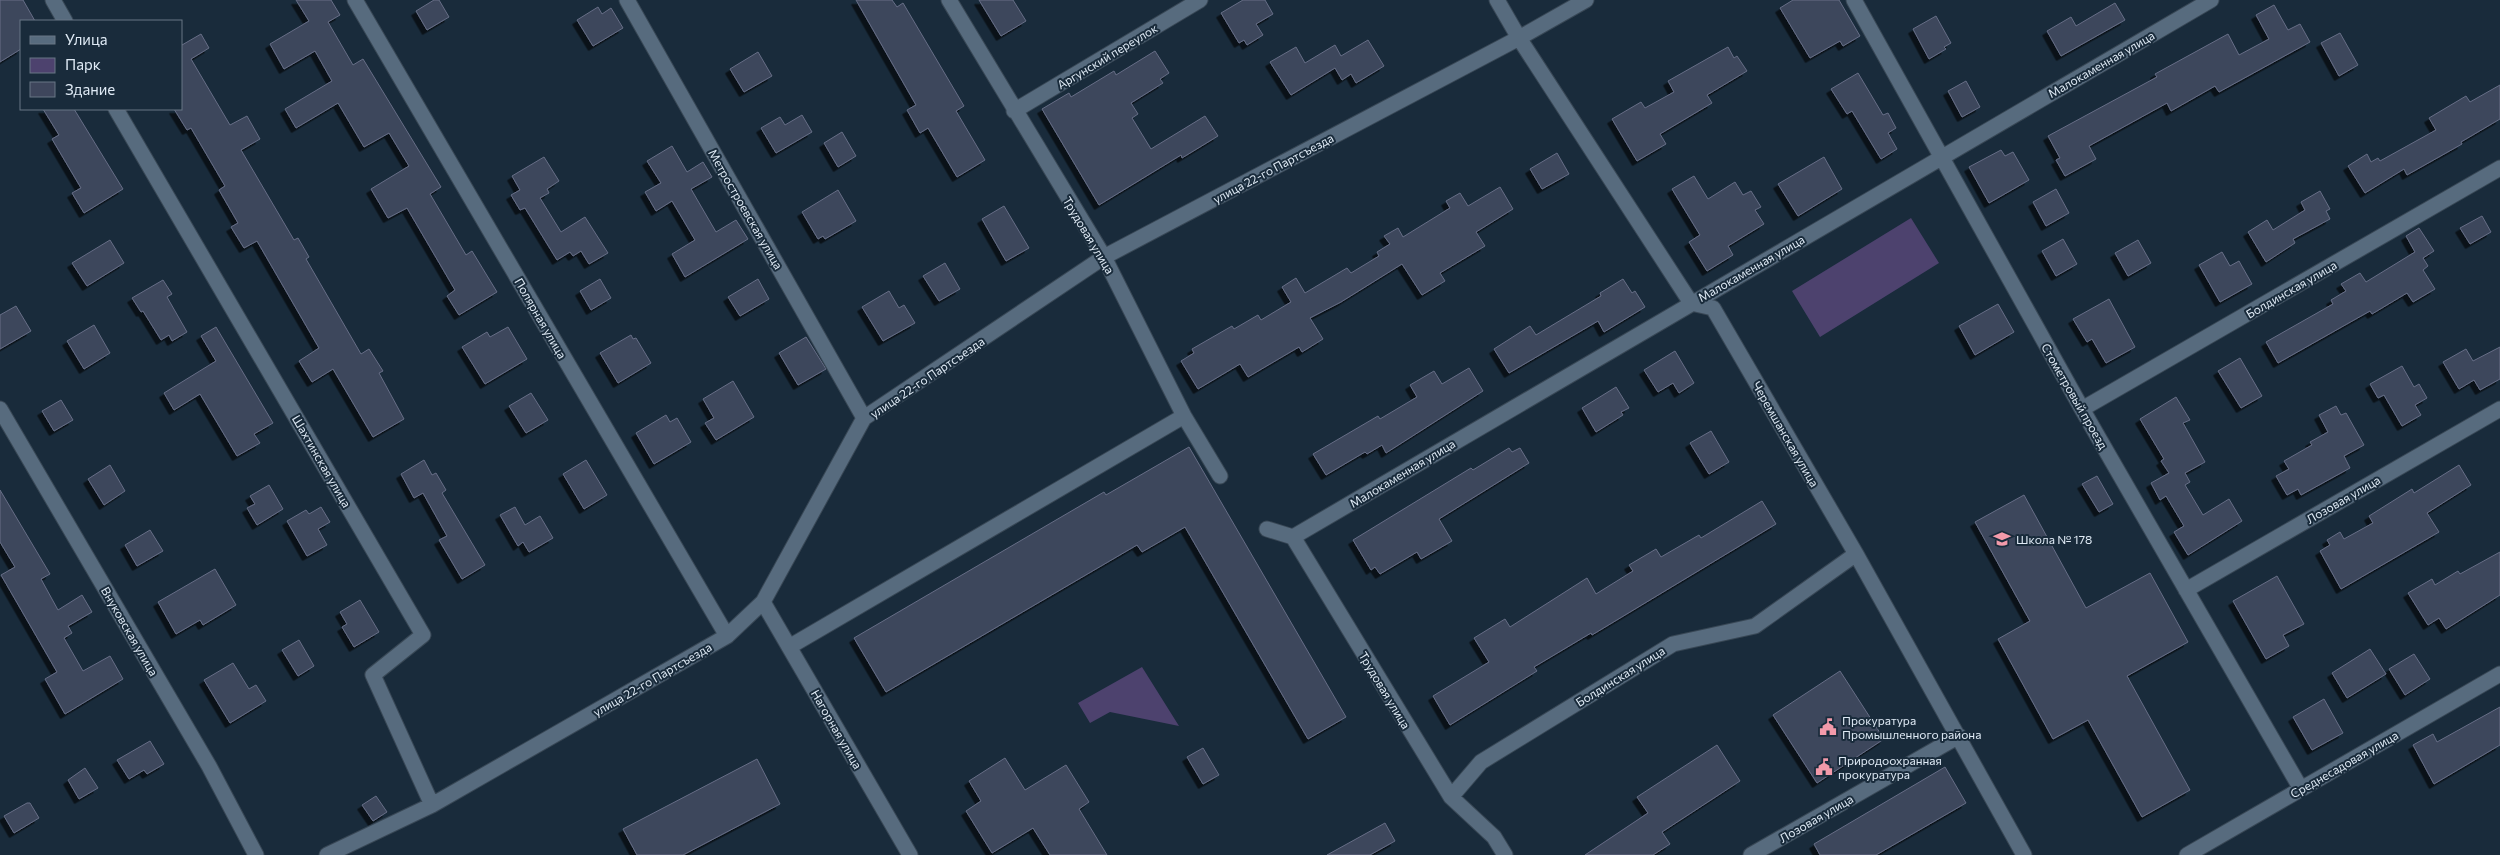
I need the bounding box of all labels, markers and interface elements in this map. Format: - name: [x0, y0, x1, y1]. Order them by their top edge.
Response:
- legend: [20, 20, 182, 110]
- street label: Аргунский переулок: [1054, 20, 1160, 92]
- street label: Малокаменная улица: [2045, 28, 2157, 100]
- text: Улица: [65, 30, 107, 48]
- text: Парк: [65, 55, 101, 73]
- text: Здание: [65, 80, 115, 98]
- street label: улица 22-го Партсъезда: [1210, 130, 1336, 206]
- street label: Метростроевская улица: [706, 147, 786, 271]
- street label: Трудовая улица: [1060, 194, 1118, 276]
- street label: Малокаменная улица: [1695, 232, 1807, 304]
- street label: Болдинская улица: [2243, 257, 2339, 321]
- street label: Полярная улица: [512, 275, 570, 361]
- street label: улица 22-го Партсъезда: [867, 334, 987, 420]
- street label: Стометровый проезд: [2039, 341, 2111, 451]
- street label: Черемшанская улица: [1750, 379, 1822, 489]
- street label: Шахтинская улица: [290, 412, 354, 510]
- street label: Малокаменная улица: [1347, 436, 1457, 510]
- street label: Лозовая улица: [2303, 472, 2383, 526]
- school or university icon: Школа № 178: [1992, 529, 2012, 549]
- place label: Школа № 178: [2016, 532, 2092, 546]
- street label: Внуковская улица: [99, 584, 161, 678]
- street label: улица 22-го Партсъезда: [590, 639, 714, 719]
- street label: Болдинская улица: [1573, 643, 1667, 709]
- street label: Трудовая улица: [1356, 649, 1414, 731]
- street label: Нагорная улица: [809, 687, 865, 771]
- place label: Прокуратура Промышленного района: [1842, 713, 1981, 741]
- public building icon: Прокуратура Промышленного района: [1818, 717, 1838, 737]
- street label: Среднесадовая улица: [2288, 727, 2400, 801]
- place label: Природоохранная прокуратура: [1838, 753, 1942, 781]
- public building icon: Природоохранная прокуратура: [1814, 757, 1834, 777]
- street label: Лозовая улица: [1776, 791, 1856, 845]

